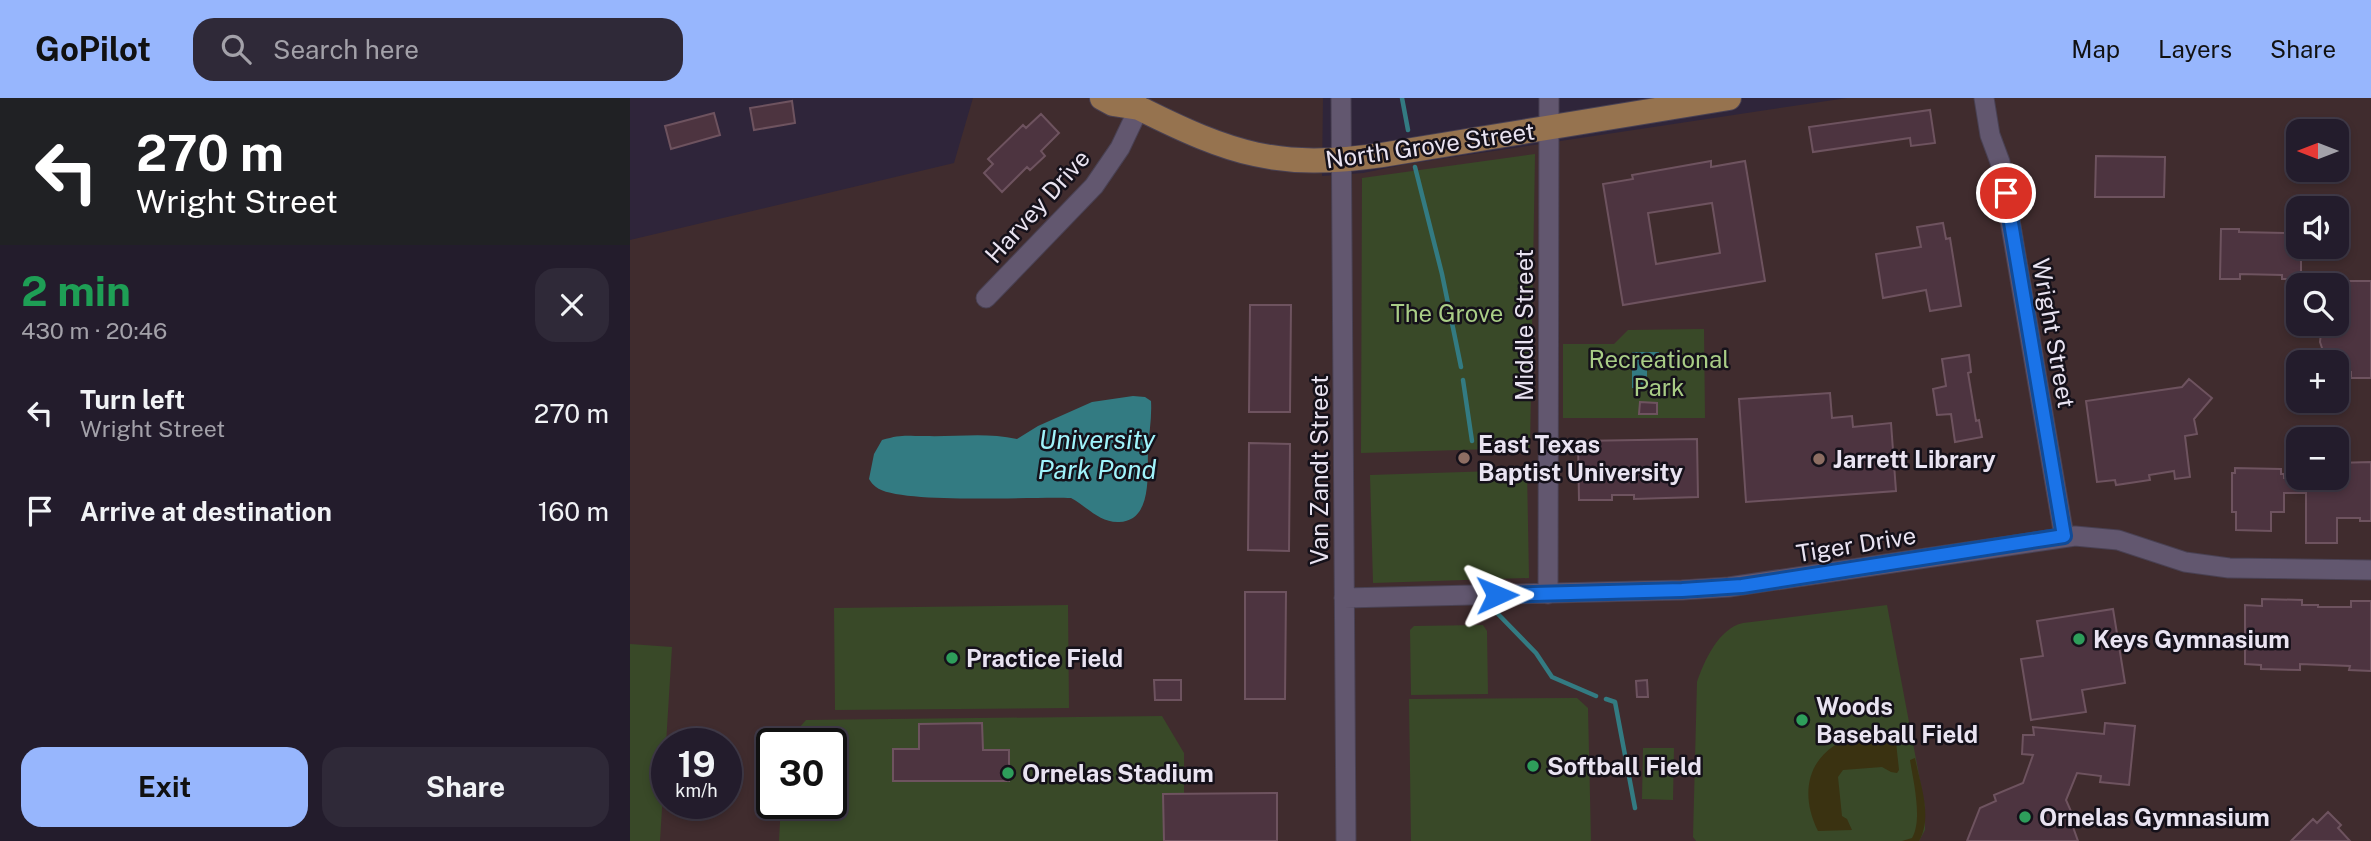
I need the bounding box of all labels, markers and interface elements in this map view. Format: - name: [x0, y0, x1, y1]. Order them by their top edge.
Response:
- search box: [193, 18, 683, 81]
- text: GoPilot: [35, 30, 151, 68]
- icon: search: [217, 30, 255, 68]
- text: Search here: [273, 34, 419, 65]
- text: Map: [2071, 35, 2120, 63]
- text: Layers: [2158, 35, 2232, 63]
- text: Share: [2270, 35, 2336, 63]
- street label: North Grove Street: [1324, 116, 1536, 174]
- north arrow: [2286, 119, 2348, 182]
- map controls: [2286, 119, 2349, 490]
- text: 270 m: [136, 124, 284, 182]
- icon: left: [21, 126, 112, 217]
- street label: Harvey Drive: [979, 144, 1095, 268]
- pin: [1976, 163, 2036, 223]
- icon: arrive: [1987, 174, 2025, 212]
- text: Wright Street: [136, 183, 338, 220]
- button: sound: [2286, 196, 2349, 259]
- street label: Middle Street: [1510, 249, 1538, 401]
- street label: Wright Street: [2027, 256, 2081, 410]
- text: 2 min: [21, 266, 131, 315]
- button: close: [535, 268, 609, 342]
- button: search: [2286, 273, 2349, 336]
- park label: The Grove: [1391, 299, 1503, 327]
- text: 430 m · 20:46: [21, 317, 167, 344]
- park label: Recreational Park: [1589, 345, 1729, 401]
- button: +: [2286, 350, 2349, 413]
- street label: Van Zandt Street: [1305, 375, 1333, 565]
- text: Turn left: [80, 384, 185, 415]
- icon: left: [21, 394, 59, 432]
- text: 270 m: [534, 398, 609, 429]
- text: Wright Street: [80, 415, 225, 442]
- water label: University Park Pond: [1037, 424, 1157, 485]
- button: −: [2286, 427, 2349, 490]
- place label: East Texas Baptist University: [1478, 430, 1683, 486]
- place label: Jarrett Library: [1833, 445, 1996, 473]
- marker: East Texas Baptist University: [1456, 450, 1472, 466]
- marker: Jarrett Library: [1811, 451, 1827, 467]
- icon: arrive: [21, 492, 59, 530]
- text: Arrive at destination: [80, 496, 332, 527]
- text: 160 m: [538, 496, 609, 527]
- street label: Tiger Drive: [1794, 521, 1918, 567]
- position arrow: [1460, 558, 1534, 632]
- place label: Keys Gymnasium: [2093, 625, 2290, 653]
- marker: Keys Gymnasium: [2071, 631, 2087, 647]
- place label: Practice Field: [966, 644, 1123, 672]
- marker: Practice Field: [944, 650, 960, 666]
- place label: Woods Baseball Field: [1816, 692, 1978, 748]
- marker: Woods Baseball Field: [1794, 712, 1810, 728]
- speed limit sign: 30: [756, 728, 847, 819]
- text: 19: [677, 744, 716, 785]
- button: Exit: [21, 747, 308, 827]
- button: Share: [322, 747, 609, 827]
- place label: Softball Field: [1547, 752, 1702, 780]
- marker: Softball Field: [1525, 758, 1541, 774]
- place label: Ornelas Stadium: [1022, 759, 1214, 787]
- marker: Ornelas Stadium: [1000, 765, 1016, 781]
- text: km/h: [675, 780, 718, 801]
- place label: Ornelas Gymnasium: [2039, 803, 2270, 831]
- marker: Ornelas Gymnasium: [2017, 809, 2033, 825]

